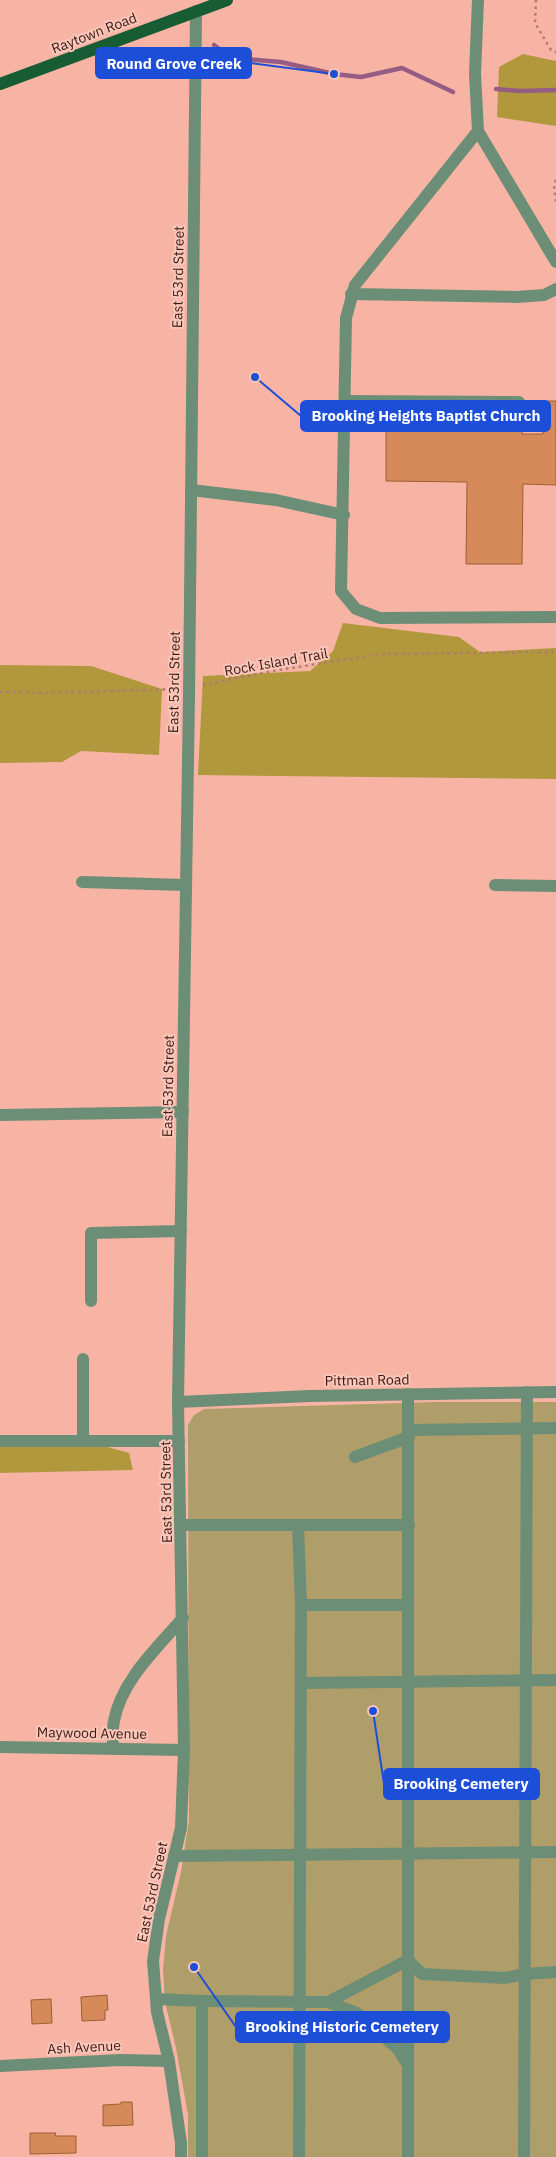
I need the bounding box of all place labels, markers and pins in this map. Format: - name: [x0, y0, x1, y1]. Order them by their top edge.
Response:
- callout: Round Grove Creek: [96, 48, 251, 78]
- callout: Brooking Heights Baptist Church: [301, 401, 550, 431]
- callout: Brooking Cemetery: [384, 1769, 539, 1799]
- callout: Brooking Historic Cemetery: [236, 2012, 449, 2042]

